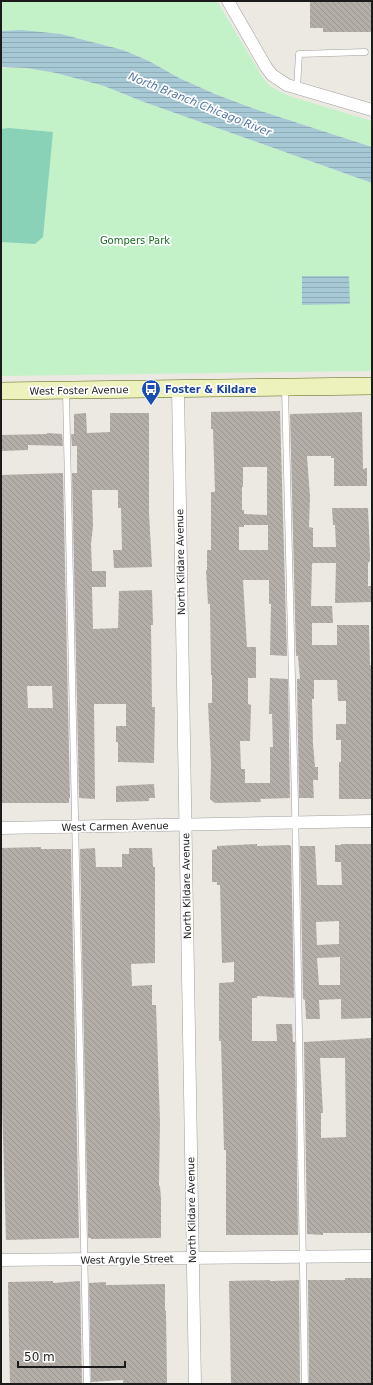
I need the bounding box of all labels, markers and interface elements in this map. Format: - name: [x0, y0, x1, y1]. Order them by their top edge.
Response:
- water label: North Branch Chicago River: [127, 70, 274, 140]
- park label: Gompers Park: [100, 235, 170, 246]
- bus stop icon: Foster & Kildare: [140, 378, 162, 406]
- street label: West Foster Avenue: [29, 384, 129, 397]
- place label: Foster & Kildare: [165, 384, 257, 395]
- street label: North Kildare Avenue: [174, 509, 187, 615]
- street label: West Carmen Avenue: [61, 820, 169, 833]
- street label: North Kildare Avenue: [180, 833, 193, 939]
- street label: North Kildare Avenue: [185, 1157, 198, 1263]
- street label: West Argyle Street: [80, 1253, 174, 1266]
- scale bar: [18, 1343, 125, 1369]
- text: 50 m: [24, 1350, 55, 1364]

